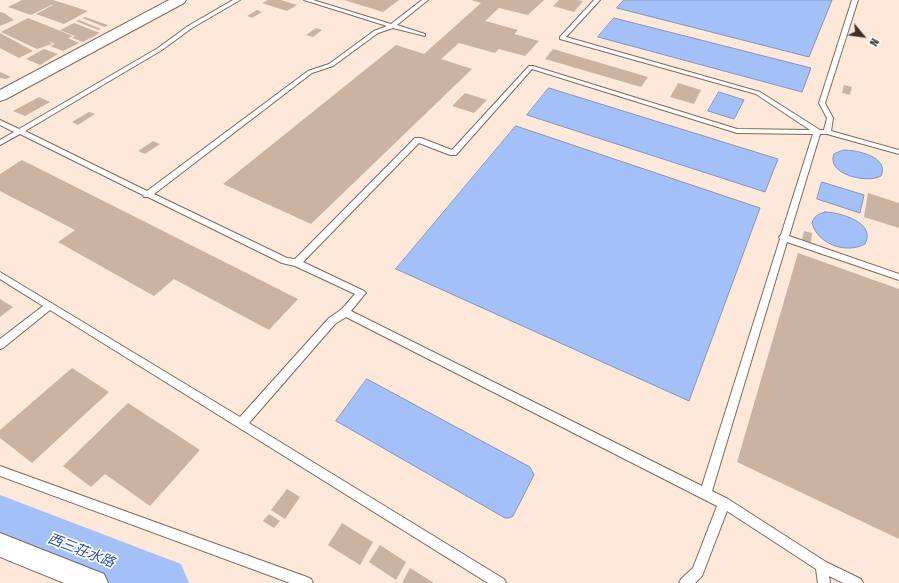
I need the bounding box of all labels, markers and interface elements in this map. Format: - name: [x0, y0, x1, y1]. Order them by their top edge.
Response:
- north arrow: [843, 16, 883, 56]
- text: N: [867, 36, 881, 48]
- water label: 西三荘水路: [45, 531, 117, 571]

